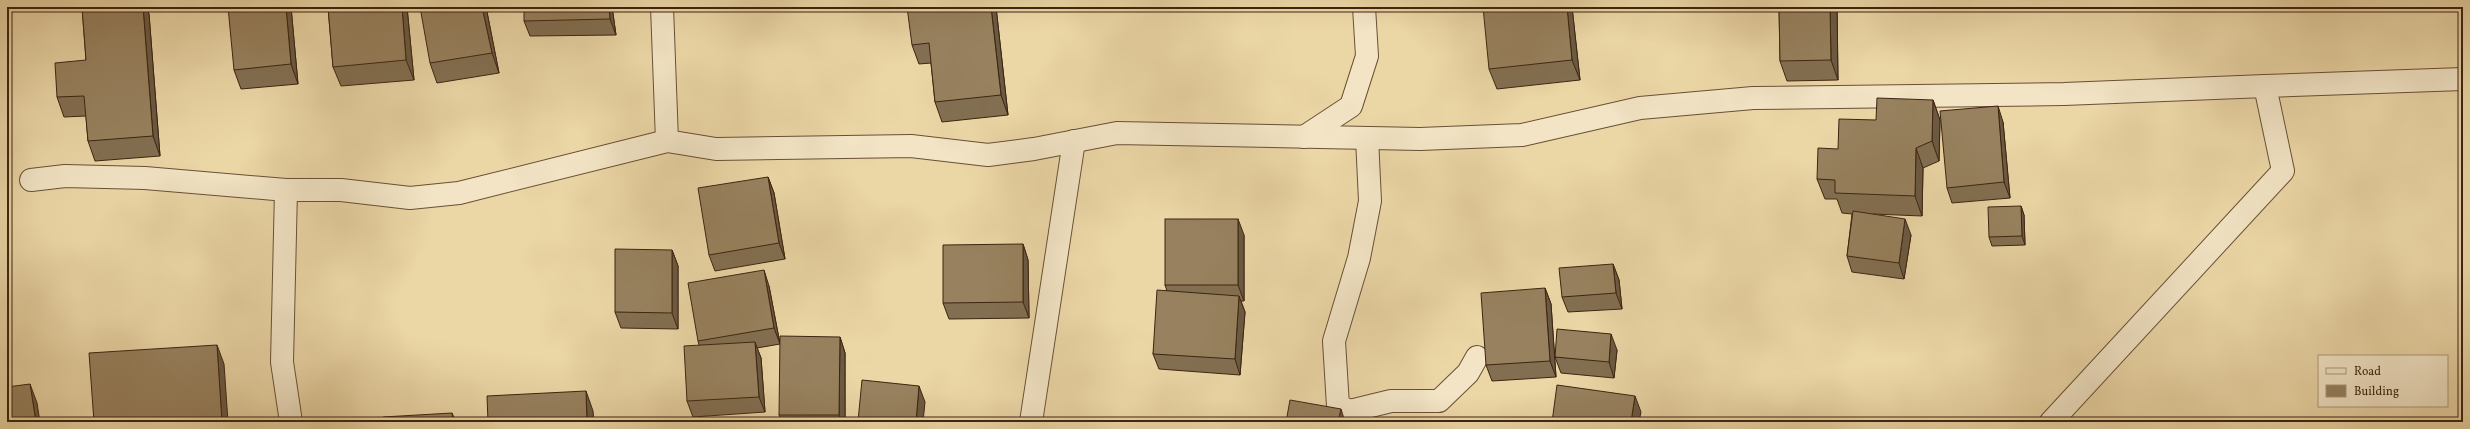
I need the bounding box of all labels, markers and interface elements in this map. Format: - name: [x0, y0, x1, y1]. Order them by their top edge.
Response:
- legend: [2318, 355, 2448, 407]
- text: Road: [2354, 364, 2381, 380]
- text: Building: [2354, 384, 2399, 400]

